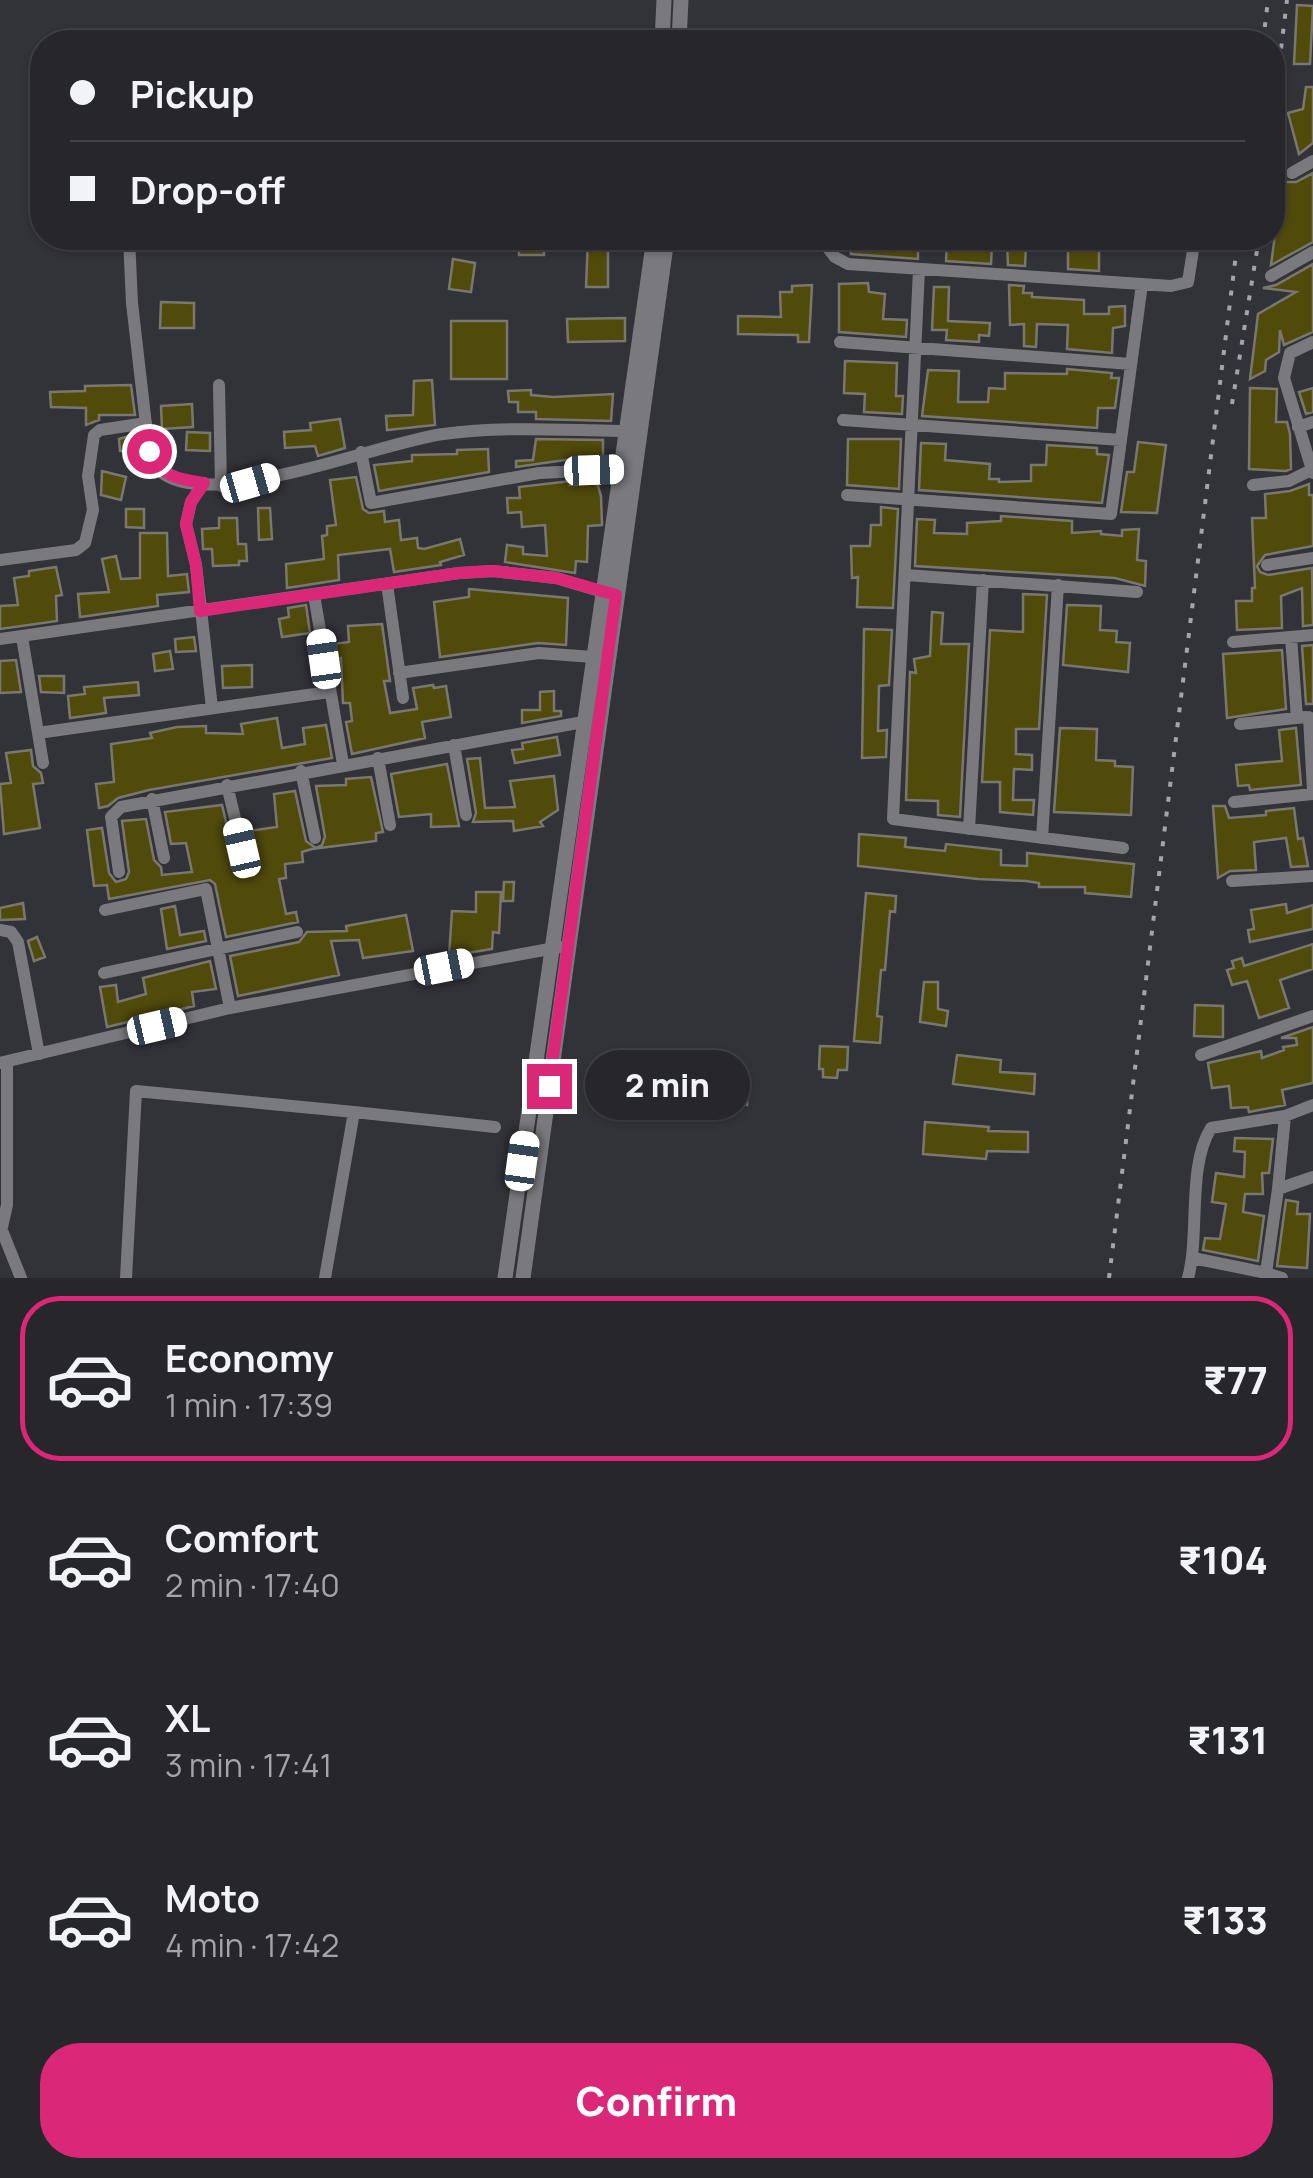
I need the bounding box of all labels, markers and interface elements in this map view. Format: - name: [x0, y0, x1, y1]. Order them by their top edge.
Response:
- text: Pickup: [130, 67, 254, 119]
- text: Drop-off: [130, 163, 285, 215]
- route start: [127, 429, 172, 474]
- car: [563, 454, 625, 486]
- car: [217, 460, 283, 506]
- car: [305, 627, 343, 691]
- car: [221, 815, 263, 881]
- car: [412, 947, 476, 987]
- car: [124, 1005, 190, 1047]
- callout: 2 min: [584, 1051, 749, 1121]
- text: 2 min: [625, 1063, 710, 1107]
- route end: [527, 1064, 572, 1109]
- car: [503, 1129, 541, 1193]
- text: Economy: [165, 1331, 334, 1383]
- icon: car: [45, 1334, 135, 1424]
- text: ₹77: [1203, 1353, 1268, 1405]
- text: 1 min · 17:39: [165, 1383, 333, 1427]
- text: Comfort: [165, 1511, 319, 1563]
- icon: car: [45, 1514, 135, 1604]
- text: ₹104: [1178, 1533, 1268, 1585]
- text: 2 min · 17:40: [165, 1563, 340, 1607]
- text: XL: [165, 1691, 210, 1743]
- icon: car: [45, 1694, 135, 1784]
- text: ₹131: [1187, 1713, 1268, 1765]
- text: 3 min · 17:41: [165, 1743, 332, 1787]
- text: Moto: [165, 1871, 260, 1923]
- icon: car: [45, 1874, 135, 1964]
- text: ₹133: [1182, 1893, 1268, 1945]
- text: 4 min · 17:42: [165, 1923, 339, 1967]
- button: Confirm: [40, 2043, 1273, 2158]

